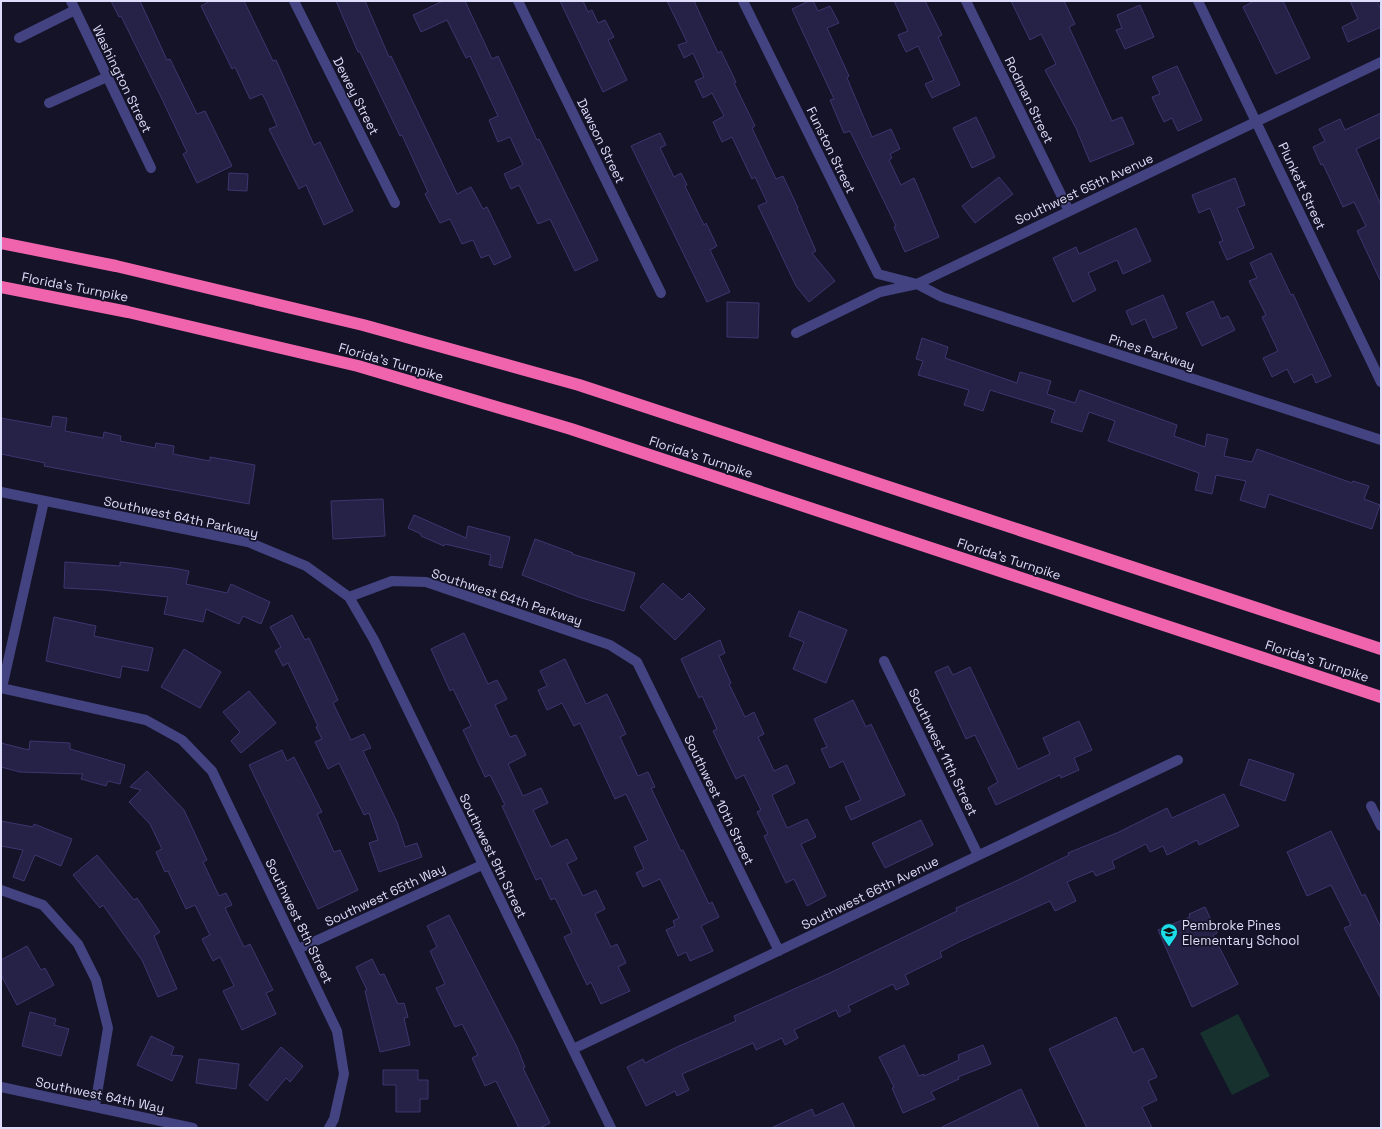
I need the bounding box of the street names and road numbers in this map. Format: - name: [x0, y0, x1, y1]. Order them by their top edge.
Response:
- street label: Washington Street: [89, 22, 155, 136]
- street label: Dewey Street: [329, 54, 383, 138]
- street label: Rodman Street: [1001, 54, 1057, 146]
- street label: Dawson Street: [573, 96, 629, 186]
- street label: Funston Street: [803, 104, 859, 196]
- street label: Plunkett Street: [1274, 140, 1330, 232]
- street label: Southwest 65th Avenue: [1012, 149, 1156, 229]
- street label: Florida's Turnpike: [20, 268, 130, 306]
- street label: Pines Parkway: [1107, 330, 1197, 374]
- street label: Florida's Turnpike: [337, 339, 445, 385]
- street label: Florida's Turnpike: [647, 432, 755, 482]
- street label: Southwest 64th Parkway: [102, 492, 260, 542]
- street label: Florida's Turnpike: [955, 534, 1063, 584]
- street label: Southwest 64th Parkway: [429, 565, 585, 629]
- street label: Florida's Turnpike: [1263, 636, 1371, 686]
- street label: Southwest 11th Street: [905, 685, 981, 819]
- street label: Southwest 10th Street: [680, 732, 758, 868]
- street label: Southwest 9th Street: [455, 791, 531, 921]
- street label: Southwest 66th Avenue: [799, 852, 941, 934]
- street label: Southwest 8th Street: [261, 856, 337, 986]
- street label: Southwest 65th Way: [322, 860, 448, 930]
- street label: Southwest 64th Way: [34, 1073, 166, 1117]

